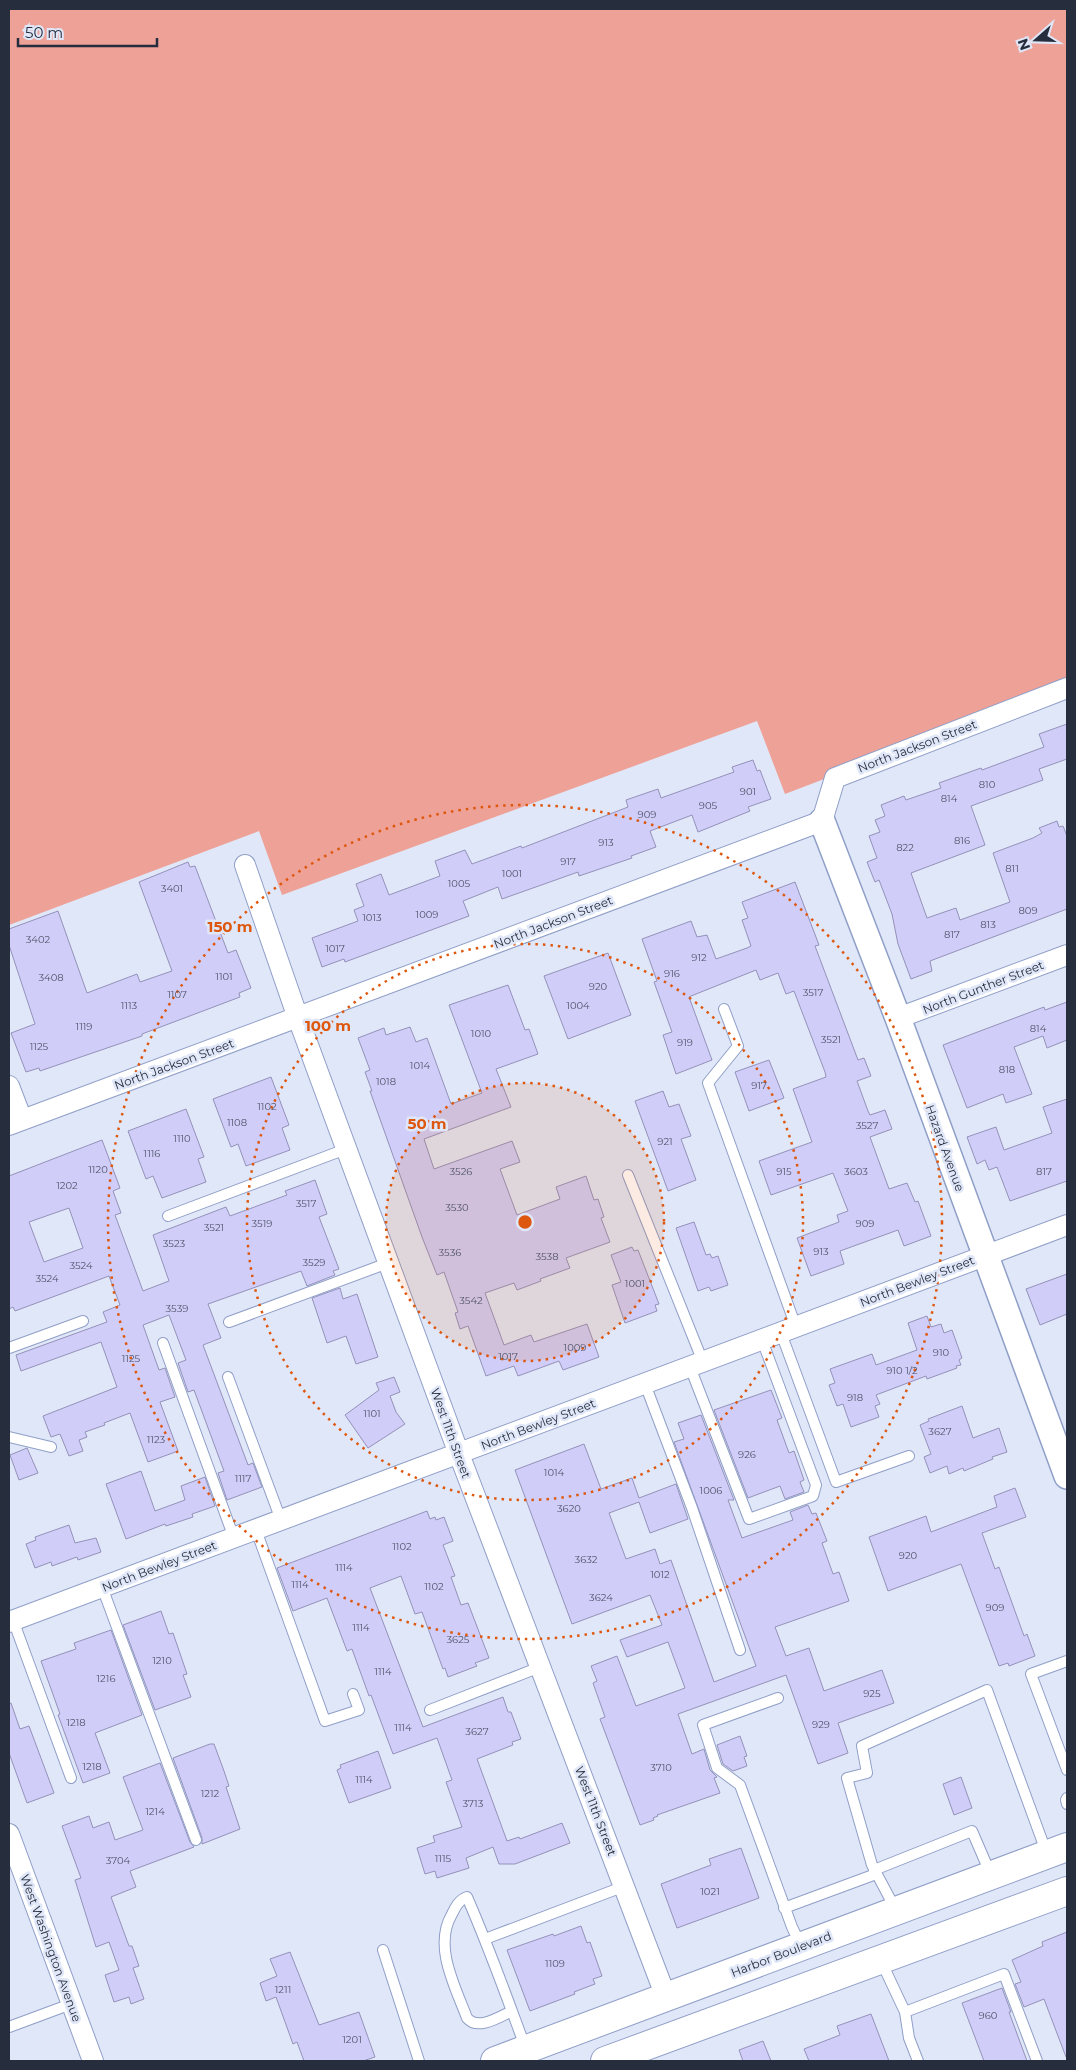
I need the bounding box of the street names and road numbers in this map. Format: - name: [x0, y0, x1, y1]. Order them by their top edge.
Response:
- street label: North Jackson Street: [855, 716, 979, 776]
- street label: North Jackson Street: [491, 892, 615, 952]
- street label: North Gunther Street: [920, 957, 1046, 1017]
- street label: North Jackson Street: [112, 1035, 236, 1093]
- street label: Hazard Avenue: [922, 1103, 968, 1193]
- street label: North Bewley Street: [858, 1252, 976, 1310]
- street label: West 11th Street: [428, 1386, 474, 1480]
- street label: North Bewley Street: [479, 1395, 597, 1453]
- street label: North Bewley Street: [100, 1537, 218, 1595]
- street label: West 11th Street: [572, 1764, 620, 1858]
- street label: West Washington Avenue: [17, 1872, 85, 2024]
- street label: Harbor Boulevard: [729, 1928, 833, 1980]

